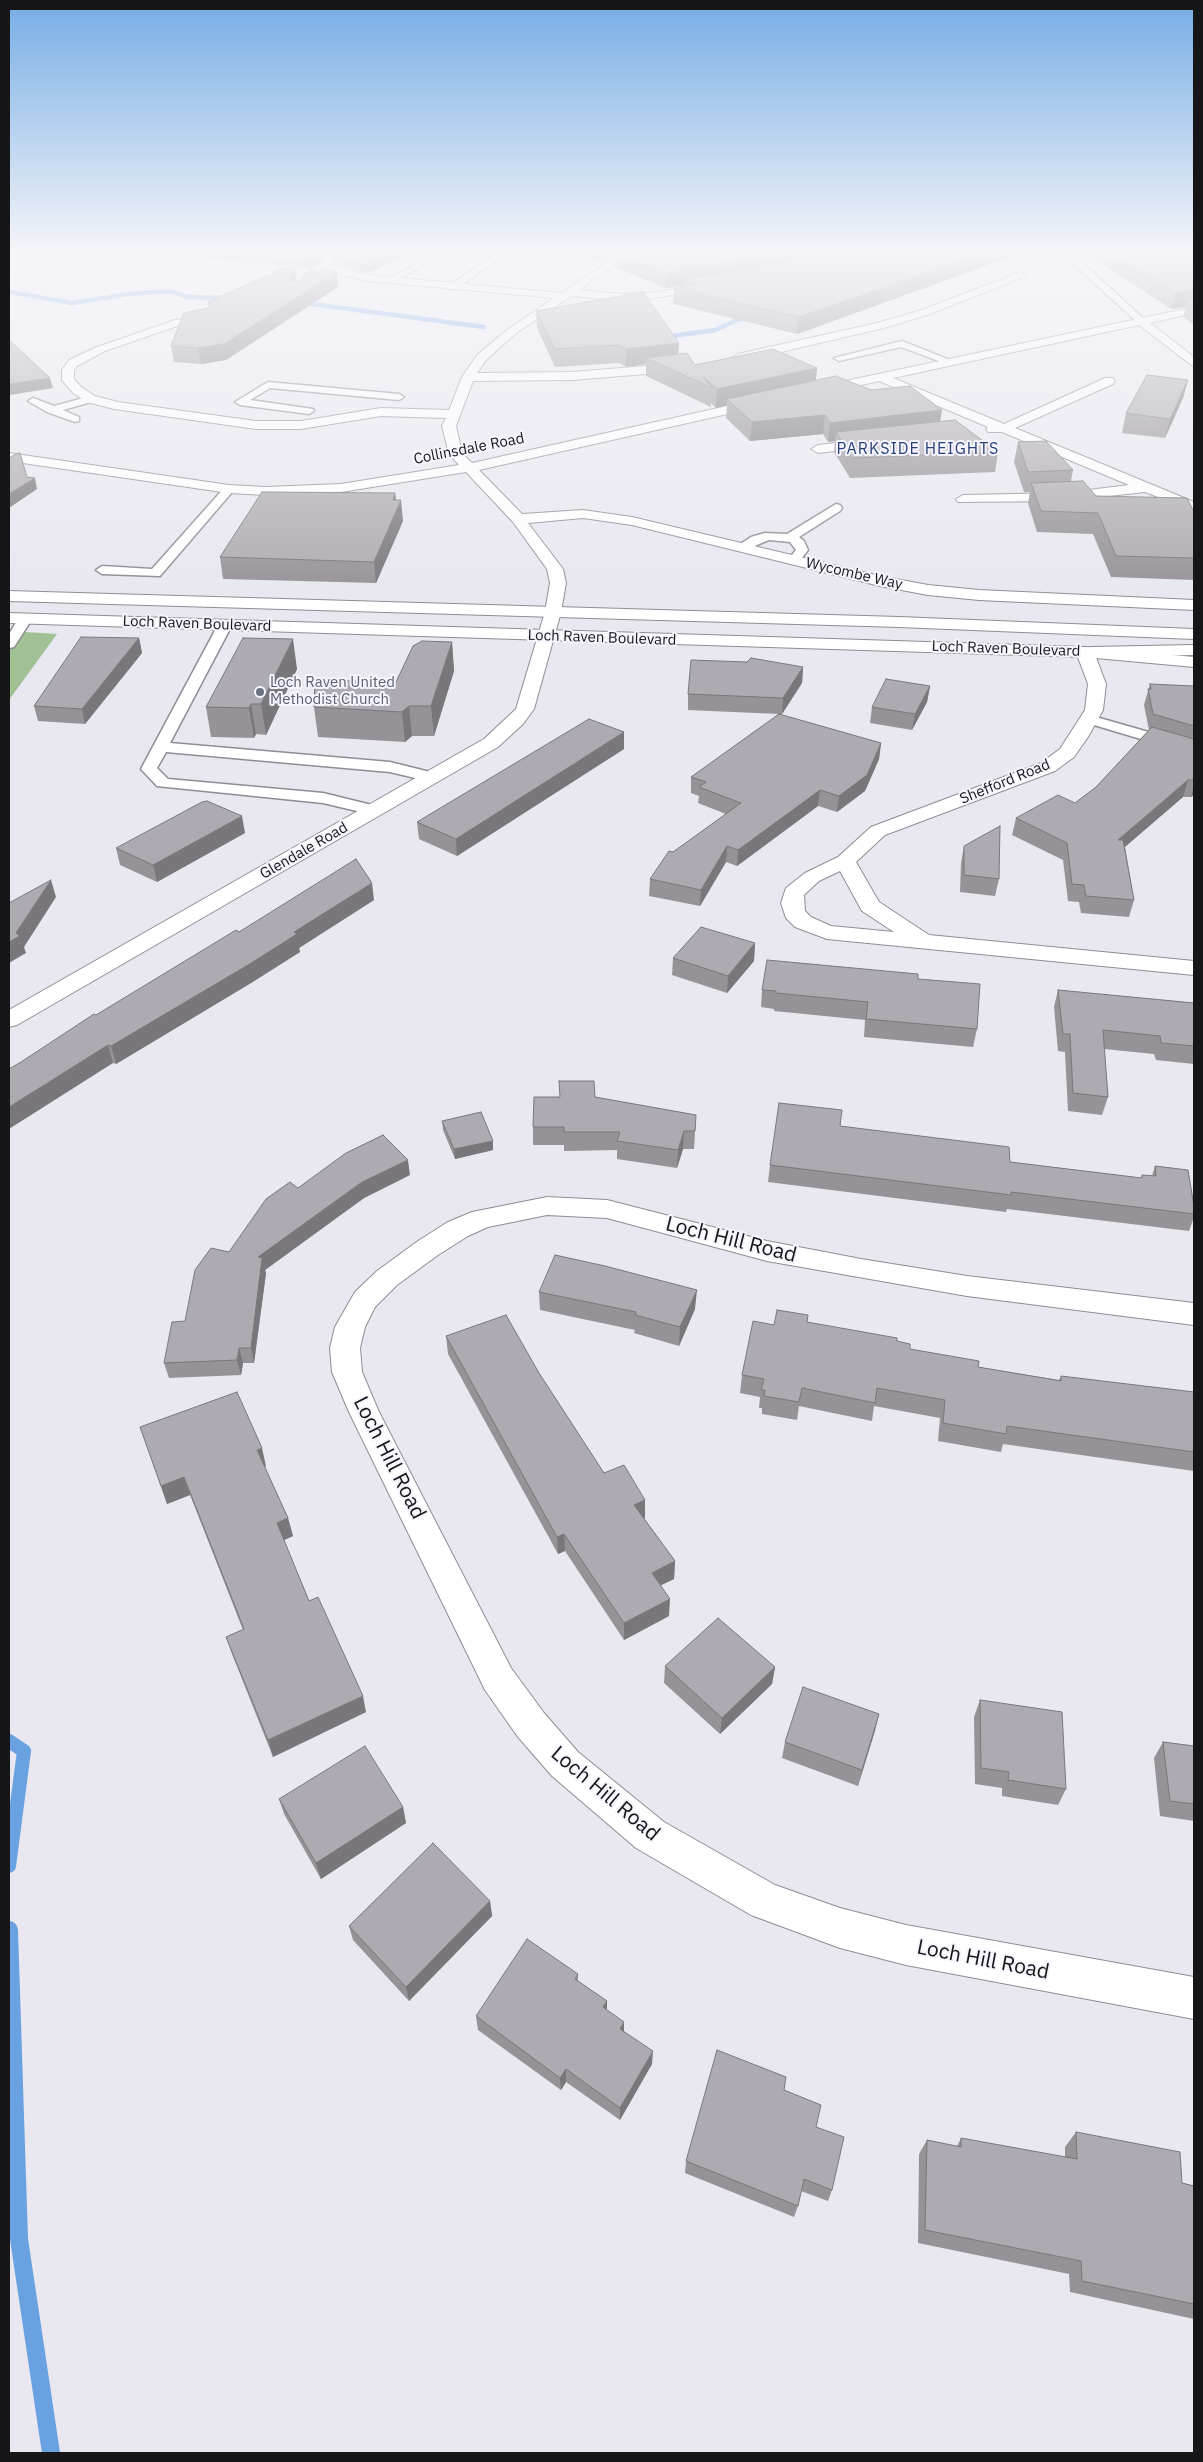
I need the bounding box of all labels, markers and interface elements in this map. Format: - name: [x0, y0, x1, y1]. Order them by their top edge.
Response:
- street label: Collinsdale Road: [412, 429, 526, 469]
- district label: PARKSIDE HEIGHTS: [835, 439, 1001, 459]
- street label: Wycombe Way: [804, 554, 904, 594]
- street label: Loch Raven Boulevard: [122, 612, 272, 636]
- street label: Loch Raven Boulevard: [527, 626, 677, 650]
- street label: Loch Raven Boulevard: [931, 637, 1081, 661]
- place label: Loch Raven United Methodist Church: [270, 674, 395, 709]
- marker: Loch Raven United Methodist Church: [254, 686, 266, 698]
- street label: Shefford Road: [957, 756, 1053, 808]
- street label: Glendale Road: [257, 819, 351, 883]
- street label: Loch Hill Road: [663, 1212, 799, 1268]
- street label: Loch Hill Road: [347, 1393, 431, 1523]
- street label: Loch Hill Road: [546, 1741, 664, 1847]
- street label: Loch Hill Road: [915, 1935, 1051, 1985]

